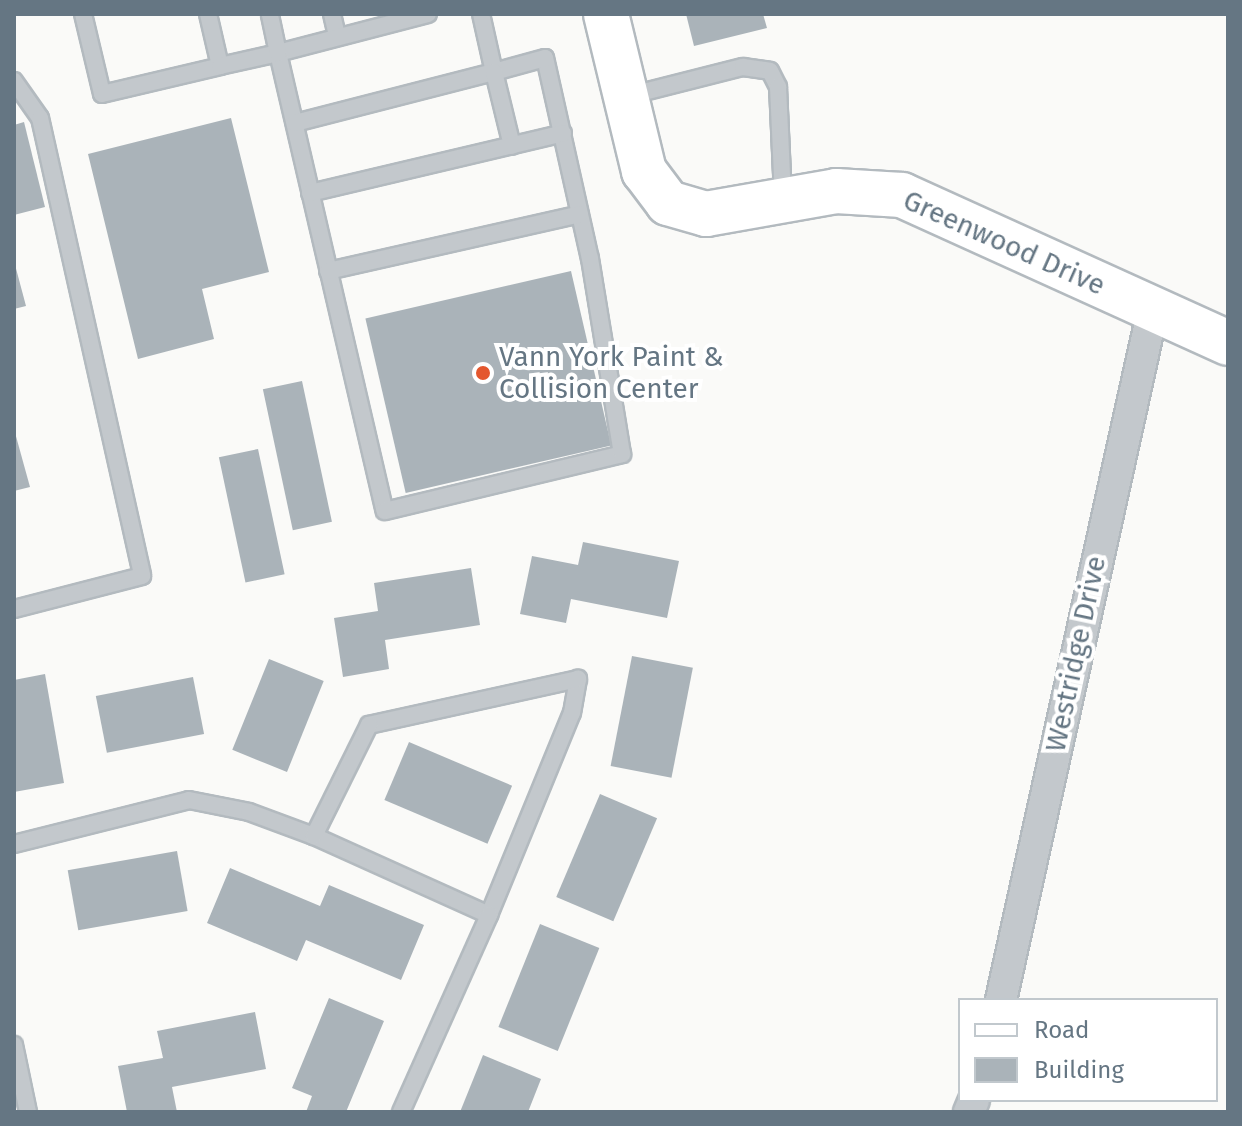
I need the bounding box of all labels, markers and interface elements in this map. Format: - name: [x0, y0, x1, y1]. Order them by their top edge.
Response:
- street label: Greenwood Drive: [898, 183, 1110, 303]
- place label: Vann York Paint & Collision Center: [499, 340, 724, 406]
- marker: Vann York Paint & Collision Center: [474, 364, 492, 382]
- street label: Westridge Drive: [1039, 553, 1113, 755]
- legend: [958, 998, 1218, 1102]
- text: Road: [1034, 1016, 1089, 1044]
- text: Building: [1034, 1056, 1124, 1084]

